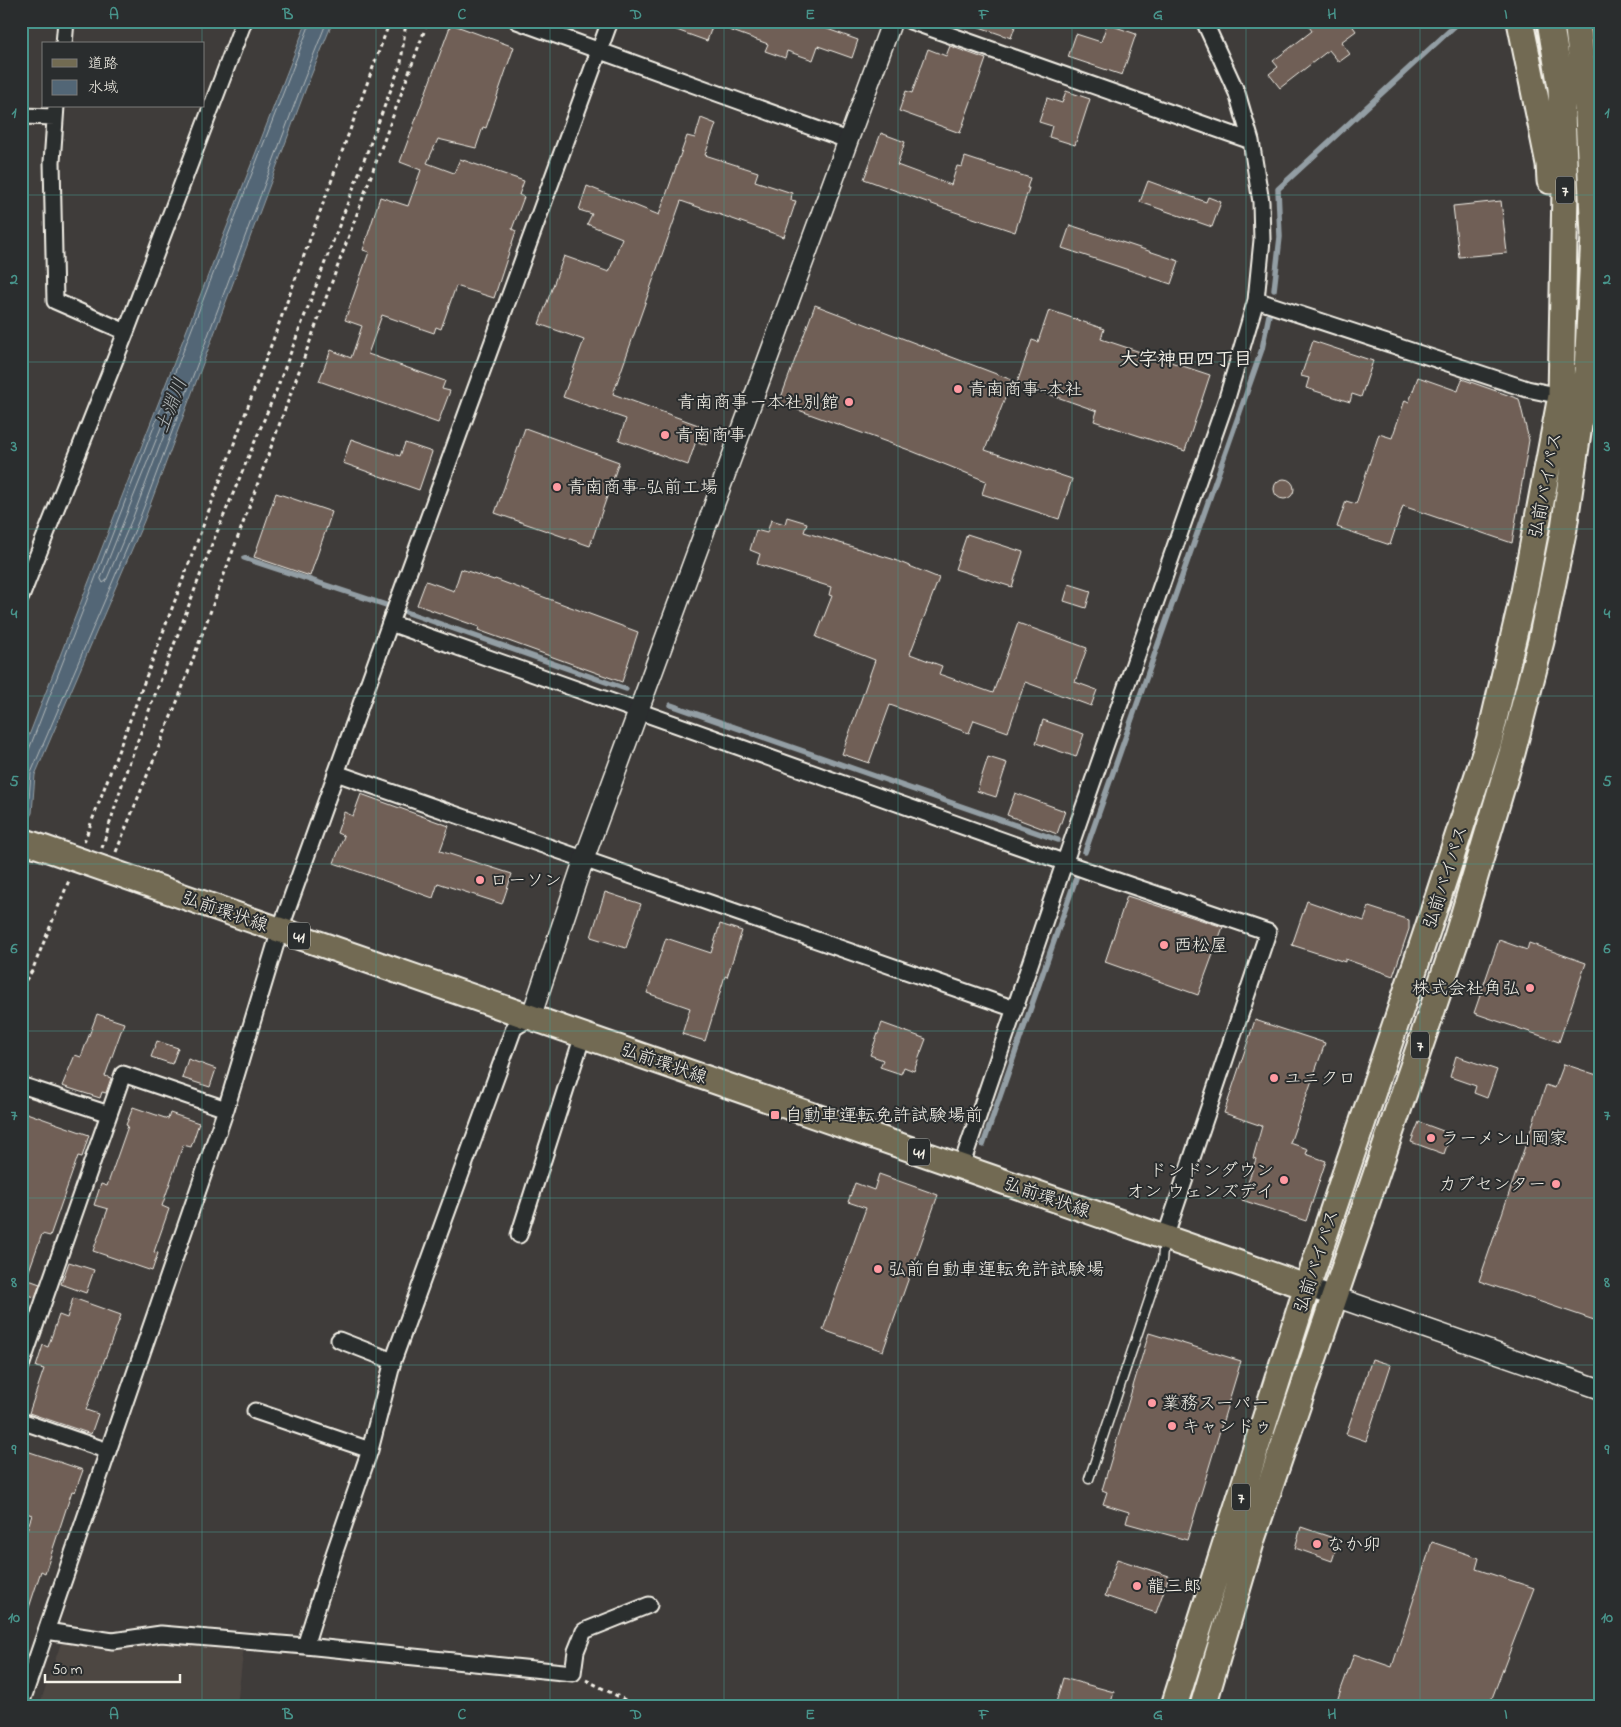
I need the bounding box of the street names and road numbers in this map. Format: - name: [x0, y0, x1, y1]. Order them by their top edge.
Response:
- road number: 7: [1556, 176, 1574, 204]
- street label: 弘前バイパス: [1524, 430, 1570, 541]
- street label: 弘前バイパス: [1418, 822, 1476, 933]
- street label: 弘前環状線: [178, 886, 271, 940]
- road number: 41: [288, 922, 310, 949]
- road number: 7: [1411, 1032, 1429, 1058]
- street label: 弘前環状線: [617, 1038, 710, 1092]
- road number: 41: [908, 1138, 930, 1166]
- street label: 弘前環状線: [1000, 1172, 1093, 1226]
- street label: 弘前バイパス: [1289, 1206, 1347, 1317]
- road number: 7: [1232, 1484, 1250, 1510]

